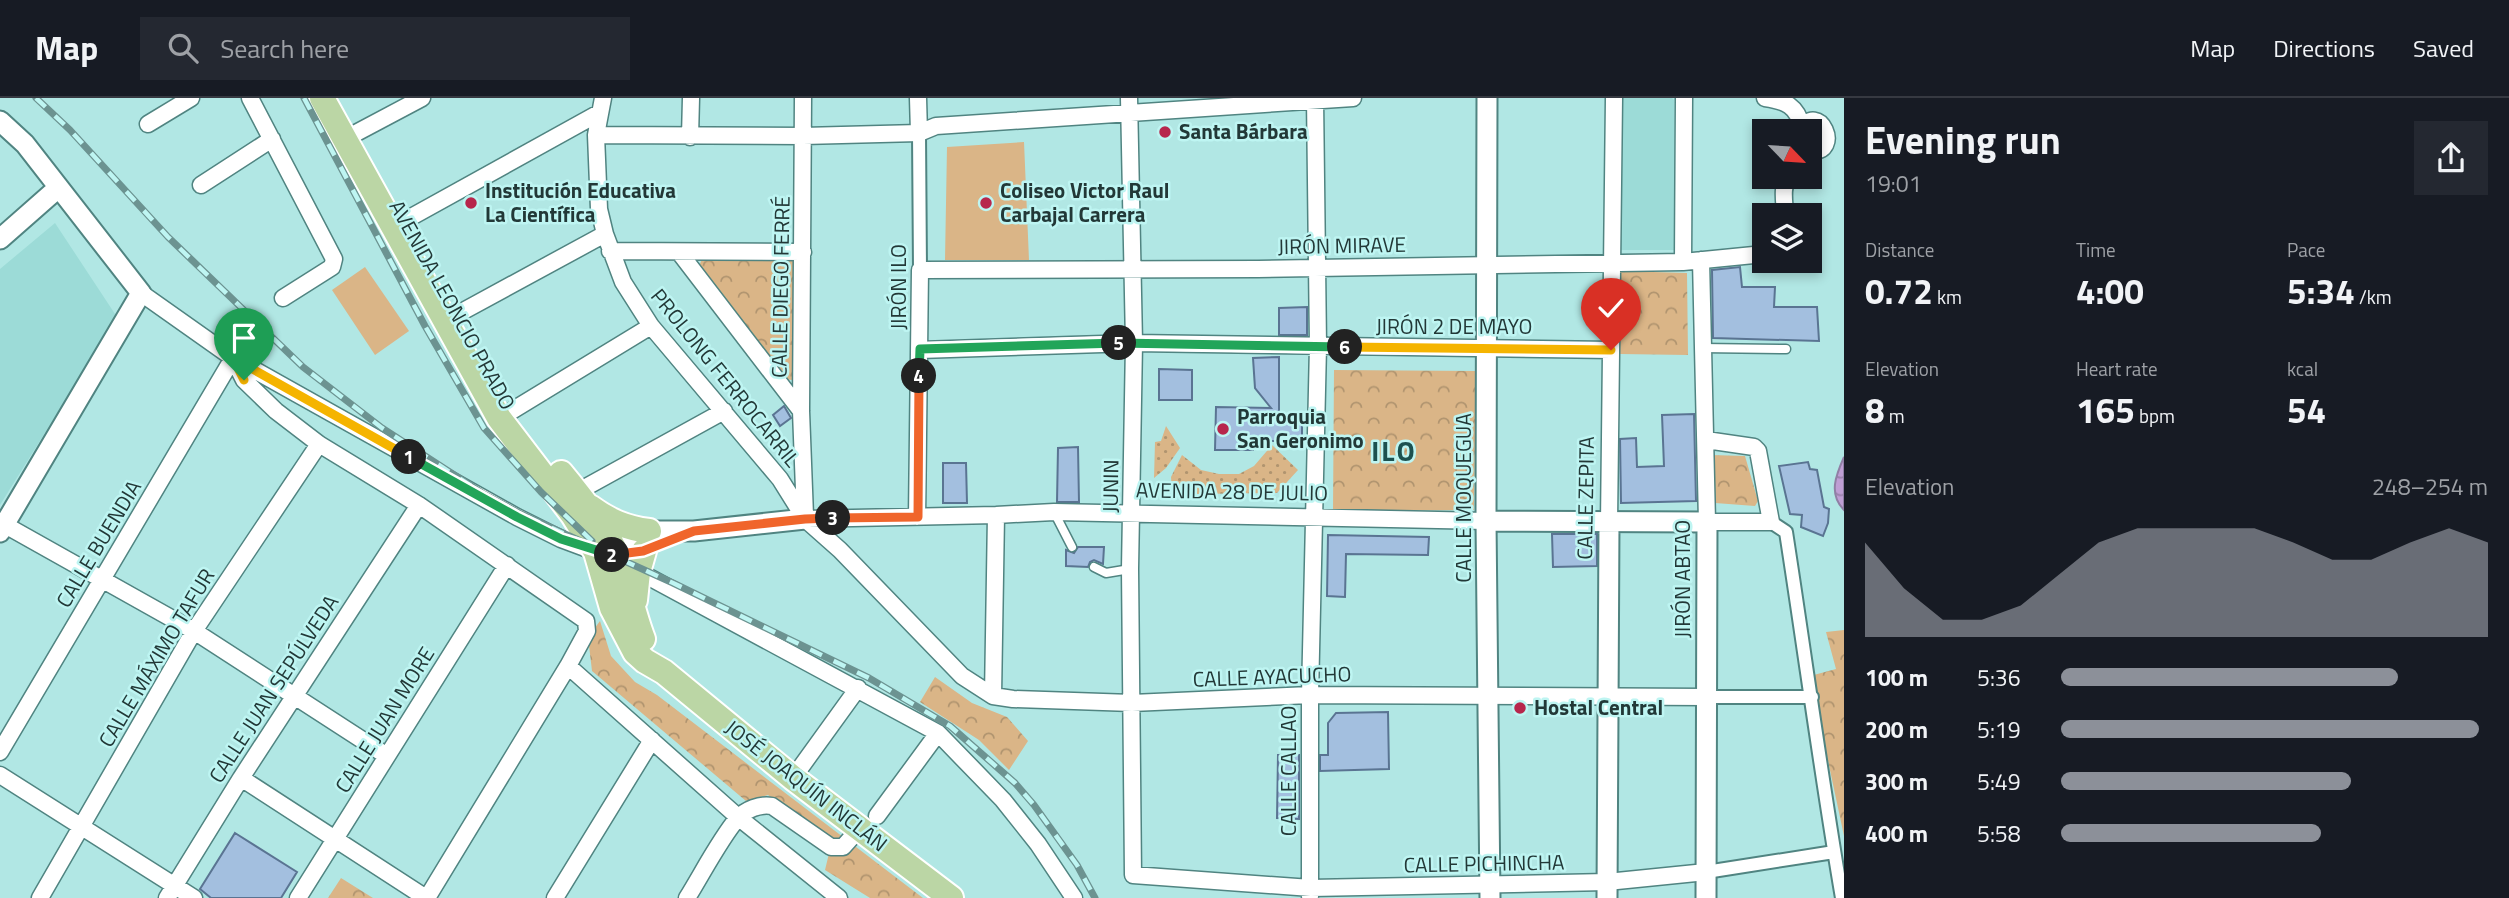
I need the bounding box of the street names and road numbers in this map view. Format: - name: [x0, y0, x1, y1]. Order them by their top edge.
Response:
- street label: AVENIDA LEONCIO PRADO: [382, 194, 524, 415]
- street label: CALLE DIEGO FERRÉ: [762, 196, 798, 378]
- street label: JIRÓN MIRAVE: [1278, 228, 1406, 262]
- street label: JIRÓN ILO: [882, 244, 914, 330]
- street label: PROLONG FERROCARRIL: [644, 281, 808, 474]
- street label: JIRÓN 2 DE MAYO: [1376, 310, 1532, 342]
- street label: CALLE MOQUEGUA: [1447, 413, 1479, 583]
- street label: CALLE ZEPITA: [1568, 436, 1602, 560]
- street label: JUNIN: [1094, 459, 1126, 513]
- street label: CALLE BUENDIA: [47, 473, 149, 613]
- street label: AVENIDA 28 DE JULIO: [1136, 473, 1328, 509]
- street label: JIRÓN ABTAO: [1666, 520, 1698, 638]
- street label: CALLE MÁXIMO TAFUR: [90, 562, 222, 753]
- street label: CALLE JUAN SEPÚLVEDA: [200, 588, 346, 789]
- street label: CALLE JUAN MORE: [326, 640, 442, 799]
- street label: CALLE AYACUCHO: [1192, 657, 1352, 695]
- street label: CALLE CALLAO: [1272, 706, 1304, 836]
- street label: JOSÉ JOAQUÍN INCLÁN: [719, 712, 895, 859]
- street label: CALLE PICHINCHA: [1403, 846, 1565, 880]

